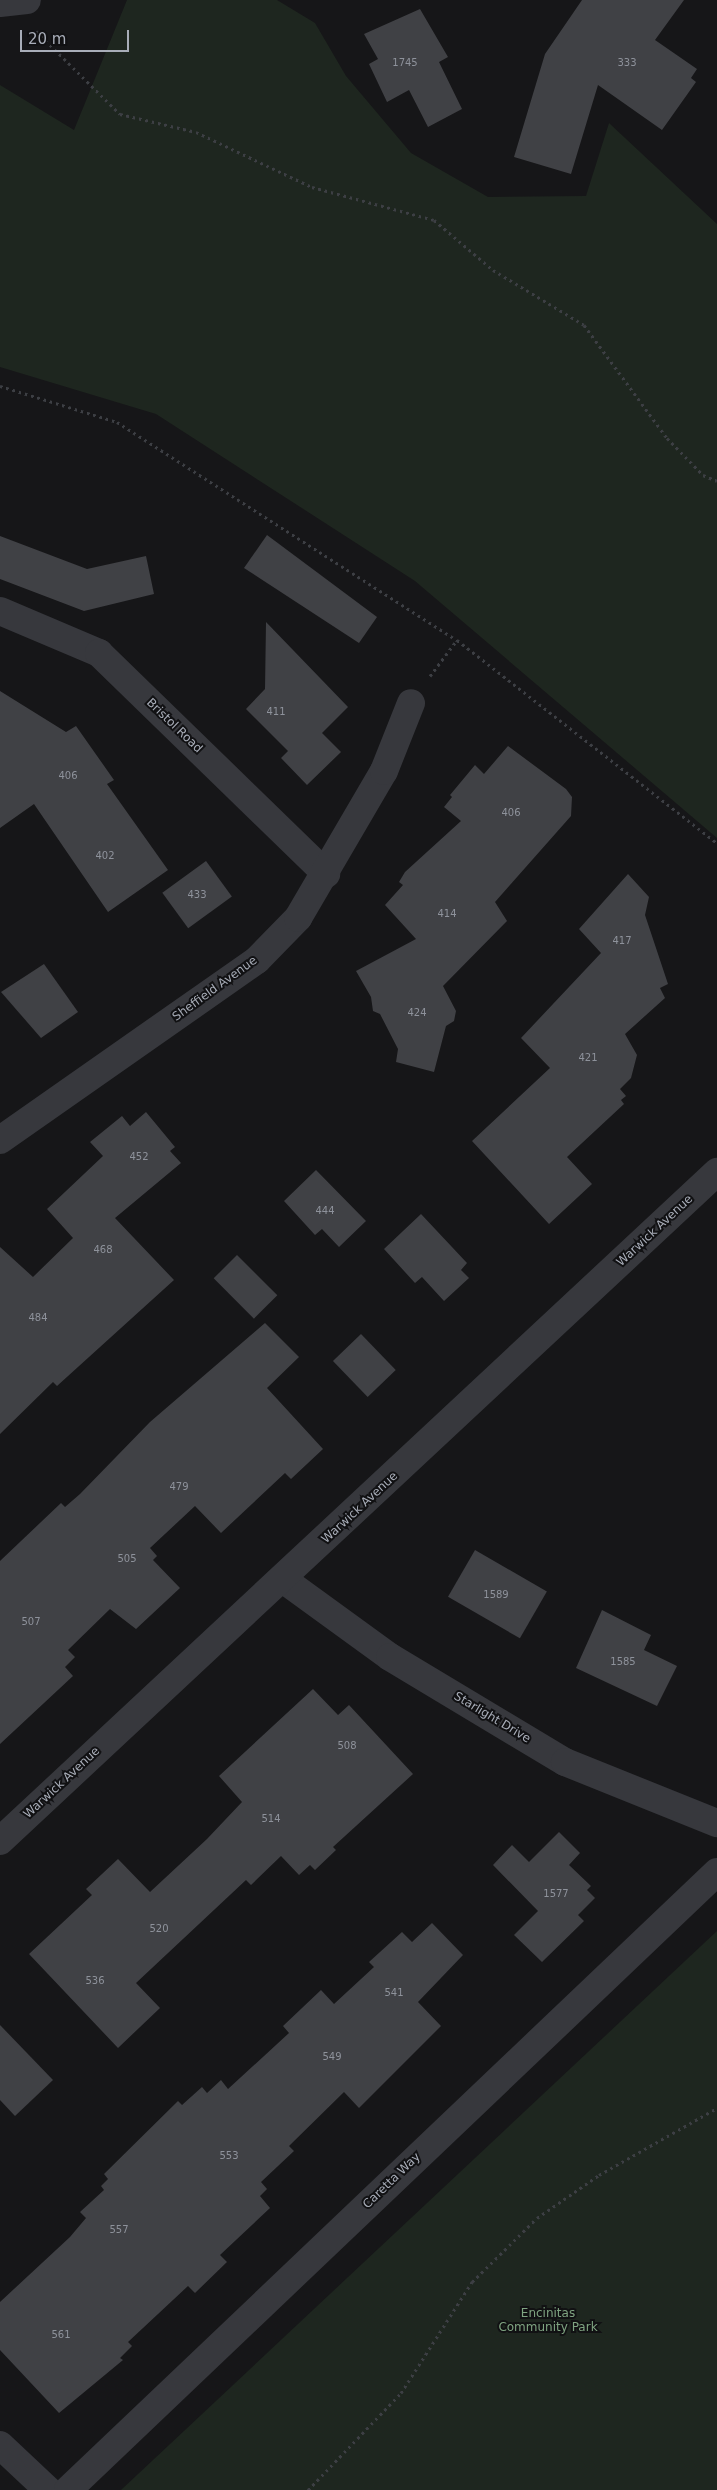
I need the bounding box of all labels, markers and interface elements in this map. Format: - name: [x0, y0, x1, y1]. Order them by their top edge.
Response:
- scale bar: [22, 20, 131, 52]
- text: 20 m: [28, 30, 66, 48]
- house number: 1745: [392, 57, 418, 69]
- house number: 333: [617, 57, 637, 69]
- street label: Bristol Road: [143, 696, 205, 756]
- house number: 411: [266, 706, 286, 718]
- house number: 406: [58, 770, 78, 782]
- house number: 406: [501, 807, 521, 819]
- house number: 402: [95, 850, 115, 862]
- house number: 433: [187, 889, 207, 901]
- house number: 414: [437, 908, 457, 920]
- house number: 417: [612, 935, 632, 947]
- street label: Sheffield Avenue: [170, 954, 260, 1024]
- house number: 424: [407, 1007, 427, 1019]
- house number: 421: [578, 1052, 598, 1064]
- house number: 452: [129, 1151, 149, 1163]
- street label: Warwick Avenue: [614, 1192, 696, 1270]
- house number: 444: [315, 1205, 335, 1217]
- house number: 468: [93, 1244, 113, 1256]
- house number: 484: [28, 1312, 48, 1324]
- street label: Warwick Avenue: [319, 1469, 401, 1547]
- house number: 479: [169, 1481, 189, 1493]
- house number: 505: [117, 1553, 137, 1565]
- house number: 1589: [483, 1589, 509, 1601]
- house number: 507: [21, 1616, 41, 1628]
- house number: 1585: [610, 1656, 636, 1668]
- street label: Starlight Drive: [451, 1689, 533, 1747]
- house number: 508: [337, 1740, 357, 1752]
- street label: Warwick Avenue: [21, 1744, 103, 1822]
- house number: 514: [261, 1813, 281, 1825]
- house number: 1577: [543, 1888, 569, 1900]
- house number: 520: [149, 1923, 169, 1935]
- house number: 536: [85, 1975, 105, 1987]
- house number: 541: [384, 1987, 404, 1999]
- house number: 549: [322, 2051, 342, 2063]
- house number: 553: [219, 2150, 239, 2162]
- street label: Caretta Way: [360, 2150, 424, 2212]
- house number: 557: [109, 2224, 129, 2236]
- park label: Encinitas Community Park: [498, 2307, 598, 2335]
- house number: 561: [51, 2329, 71, 2341]

